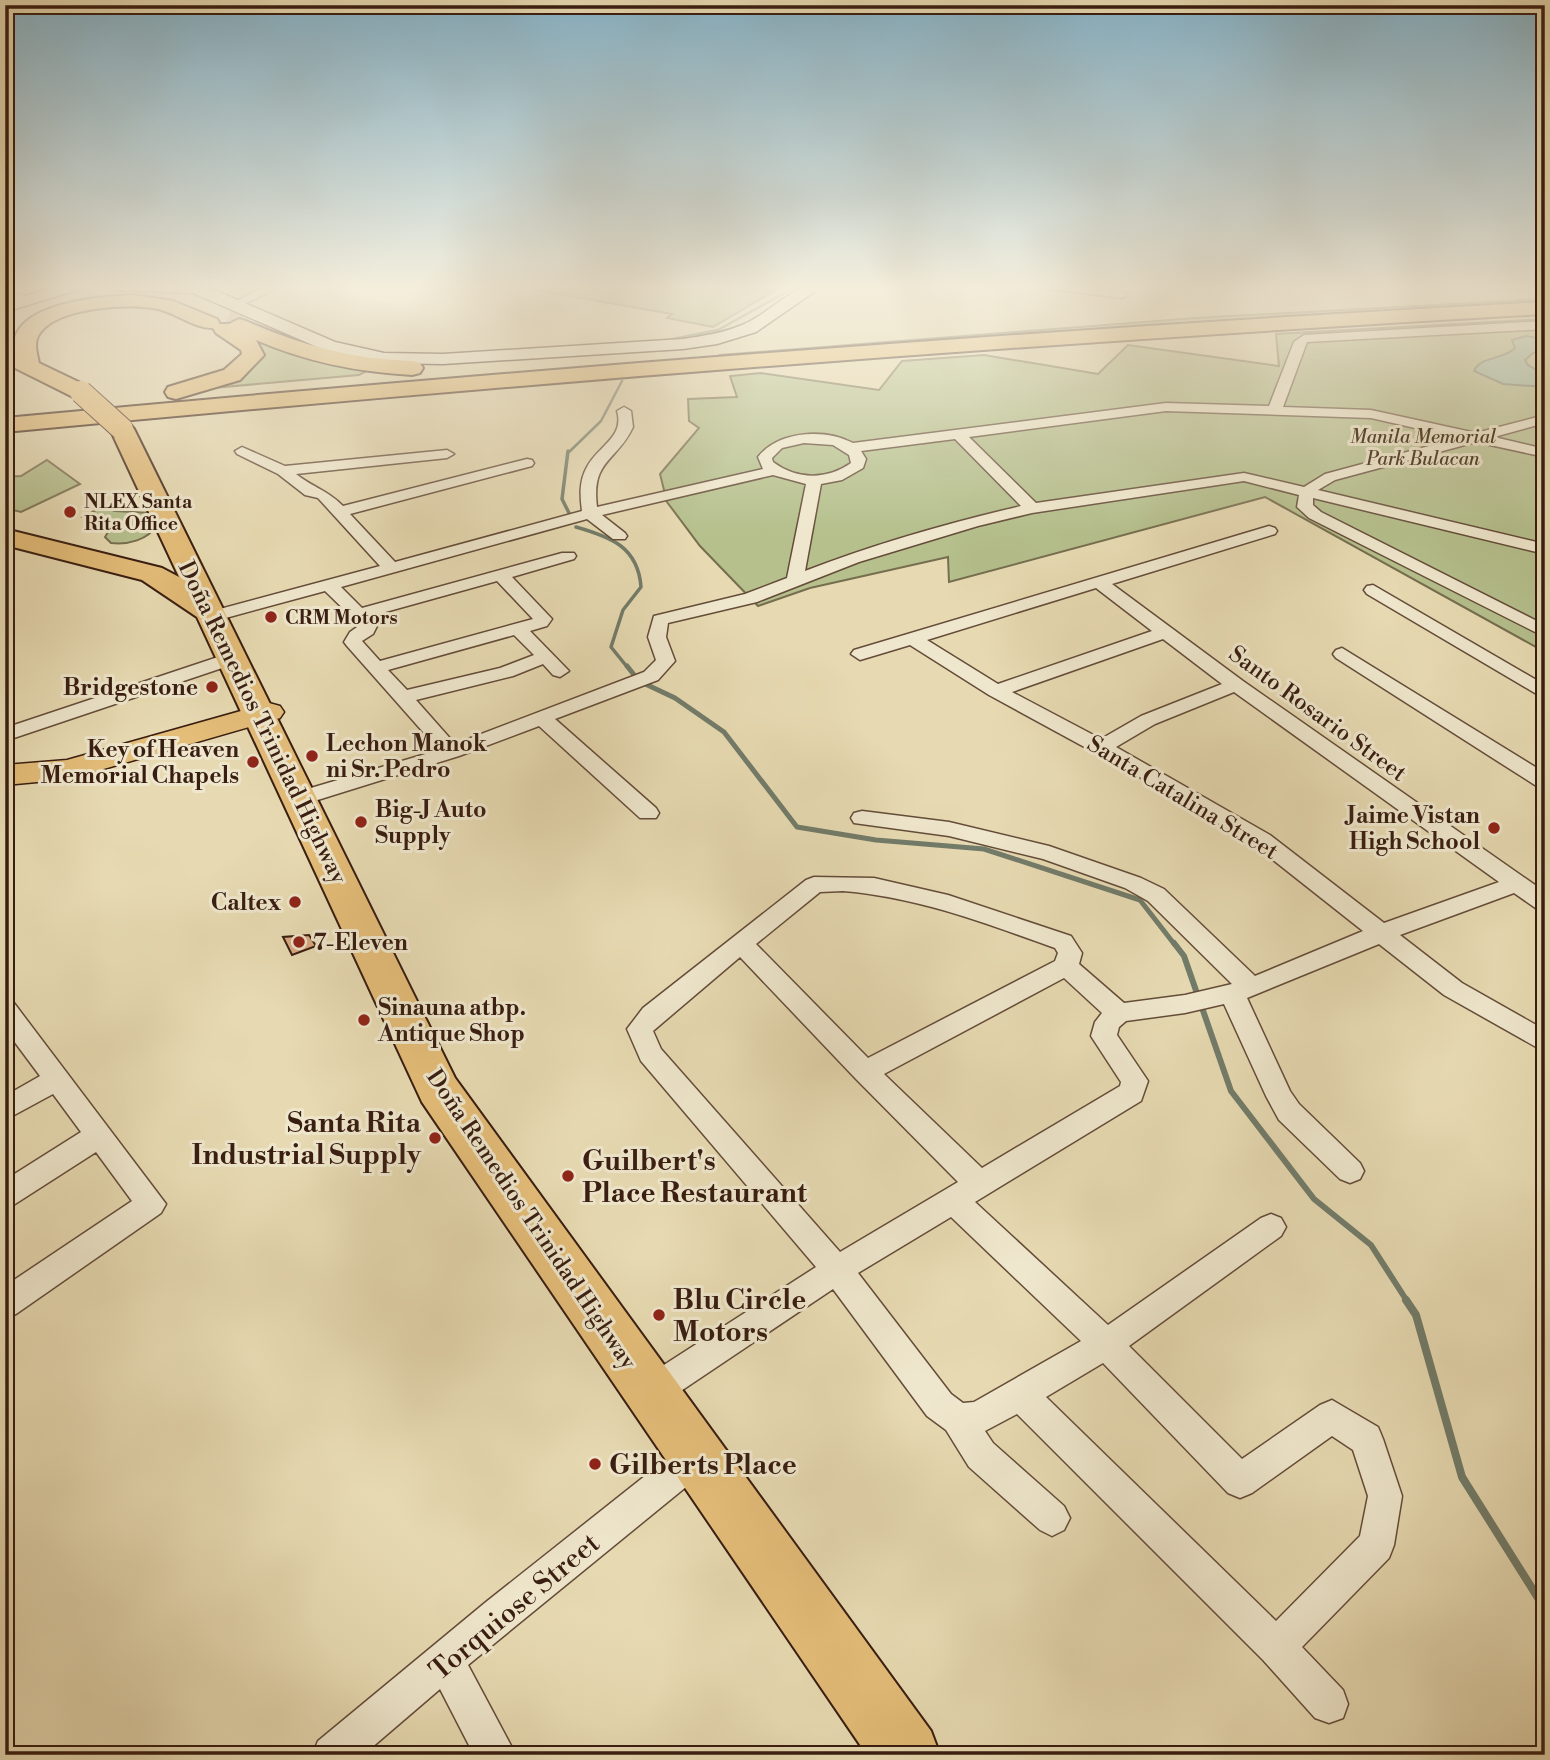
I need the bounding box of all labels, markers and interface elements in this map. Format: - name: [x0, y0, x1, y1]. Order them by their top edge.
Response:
- park label: Manila Memorial Park Bulacan: [1350, 425, 1496, 471]
- place label: NLEX Santa Rita Office: [84, 490, 193, 536]
- marker: NLEX Santa Rita Office: [62, 504, 78, 520]
- street label: Doña Remedios Trinidad Highway: [172, 557, 353, 889]
- place label: CRM Motors: [285, 606, 398, 630]
- marker: CRM Motors: [263, 609, 279, 625]
- street label: Santo Rosario Street: [1223, 640, 1412, 788]
- place label: Bridgestone: [63, 674, 198, 702]
- marker: Bridgestone: [204, 679, 220, 695]
- place label: Lechon Manok ni Sr. Pedro: [326, 730, 488, 784]
- street label: Santa Catalina Street: [1082, 730, 1283, 866]
- place label: Key of Heaven Memorial Chapels: [40, 736, 239, 790]
- marker: Lechon Manok ni Sr. Pedro: [304, 748, 320, 764]
- marker: Key of Heaven Memorial Chapels: [245, 754, 261, 770]
- place label: Big-J Auto Supply: [375, 796, 487, 850]
- place label: Jaime Vistan High School: [1344, 802, 1480, 856]
- marker: Big-J Auto Supply: [353, 814, 369, 830]
- marker: Jaime Vistan High School: [1486, 820, 1502, 836]
- place label: Caltex: [211, 889, 282, 917]
- marker: Caltex: [287, 894, 303, 910]
- place label: 7-Eleven: [313, 929, 408, 957]
- marker: 7-Eleven: [291, 934, 307, 950]
- place label: Sinauna atbp. Antique Shop: [377, 994, 526, 1048]
- marker: Sinauna atbp. Antique Shop: [356, 1012, 372, 1028]
- street label: Doña Remedios Trinidad Highway: [420, 1064, 643, 1375]
- place label: Santa Rita Industrial Supply: [192, 1106, 422, 1173]
- marker: Santa Rita Industrial Supply: [427, 1130, 443, 1146]
- place label: Guilbert's Place Restaurant: [582, 1144, 808, 1211]
- marker: Guilbert's Place Restaurant: [560, 1168, 576, 1184]
- place label: Blu Circle Motors: [673, 1283, 806, 1350]
- marker: Blu Circle Motors: [651, 1307, 667, 1323]
- place label: Gilberts Place: [609, 1448, 797, 1483]
- marker: Gilberts Place: [587, 1456, 603, 1472]
- street label: Torquiose Street: [423, 1526, 607, 1688]

